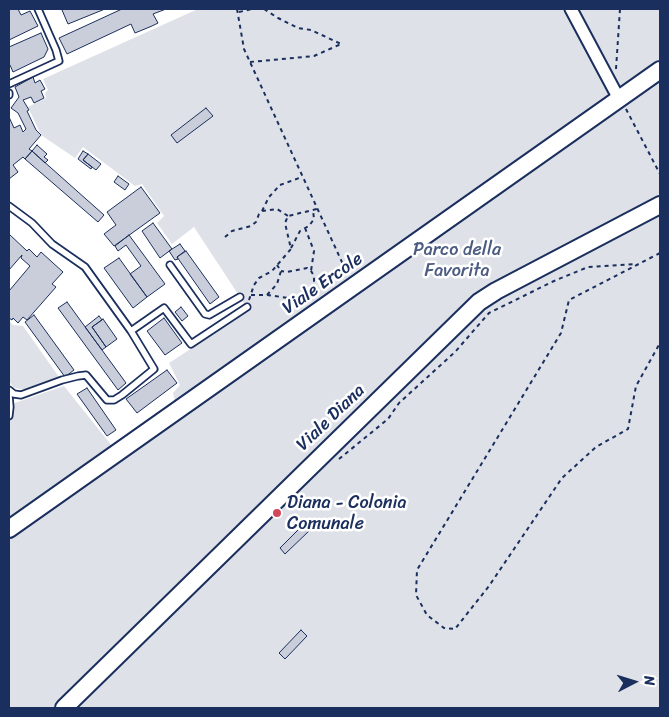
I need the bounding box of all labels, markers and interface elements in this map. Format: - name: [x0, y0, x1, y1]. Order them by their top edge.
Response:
- park label: Parco della Favorita: [413, 239, 501, 282]
- street label: Viale Ercole: [279, 248, 367, 320]
- street label: Viale Diana: [292, 380, 370, 456]
- place label: Diana - Colonia Comunale: [287, 492, 407, 534]
- marker: Diana - Colonia Comunale: [271, 507, 283, 519]
- north arrow: [609, 657, 659, 707]
- text: N: [637, 675, 662, 687]

